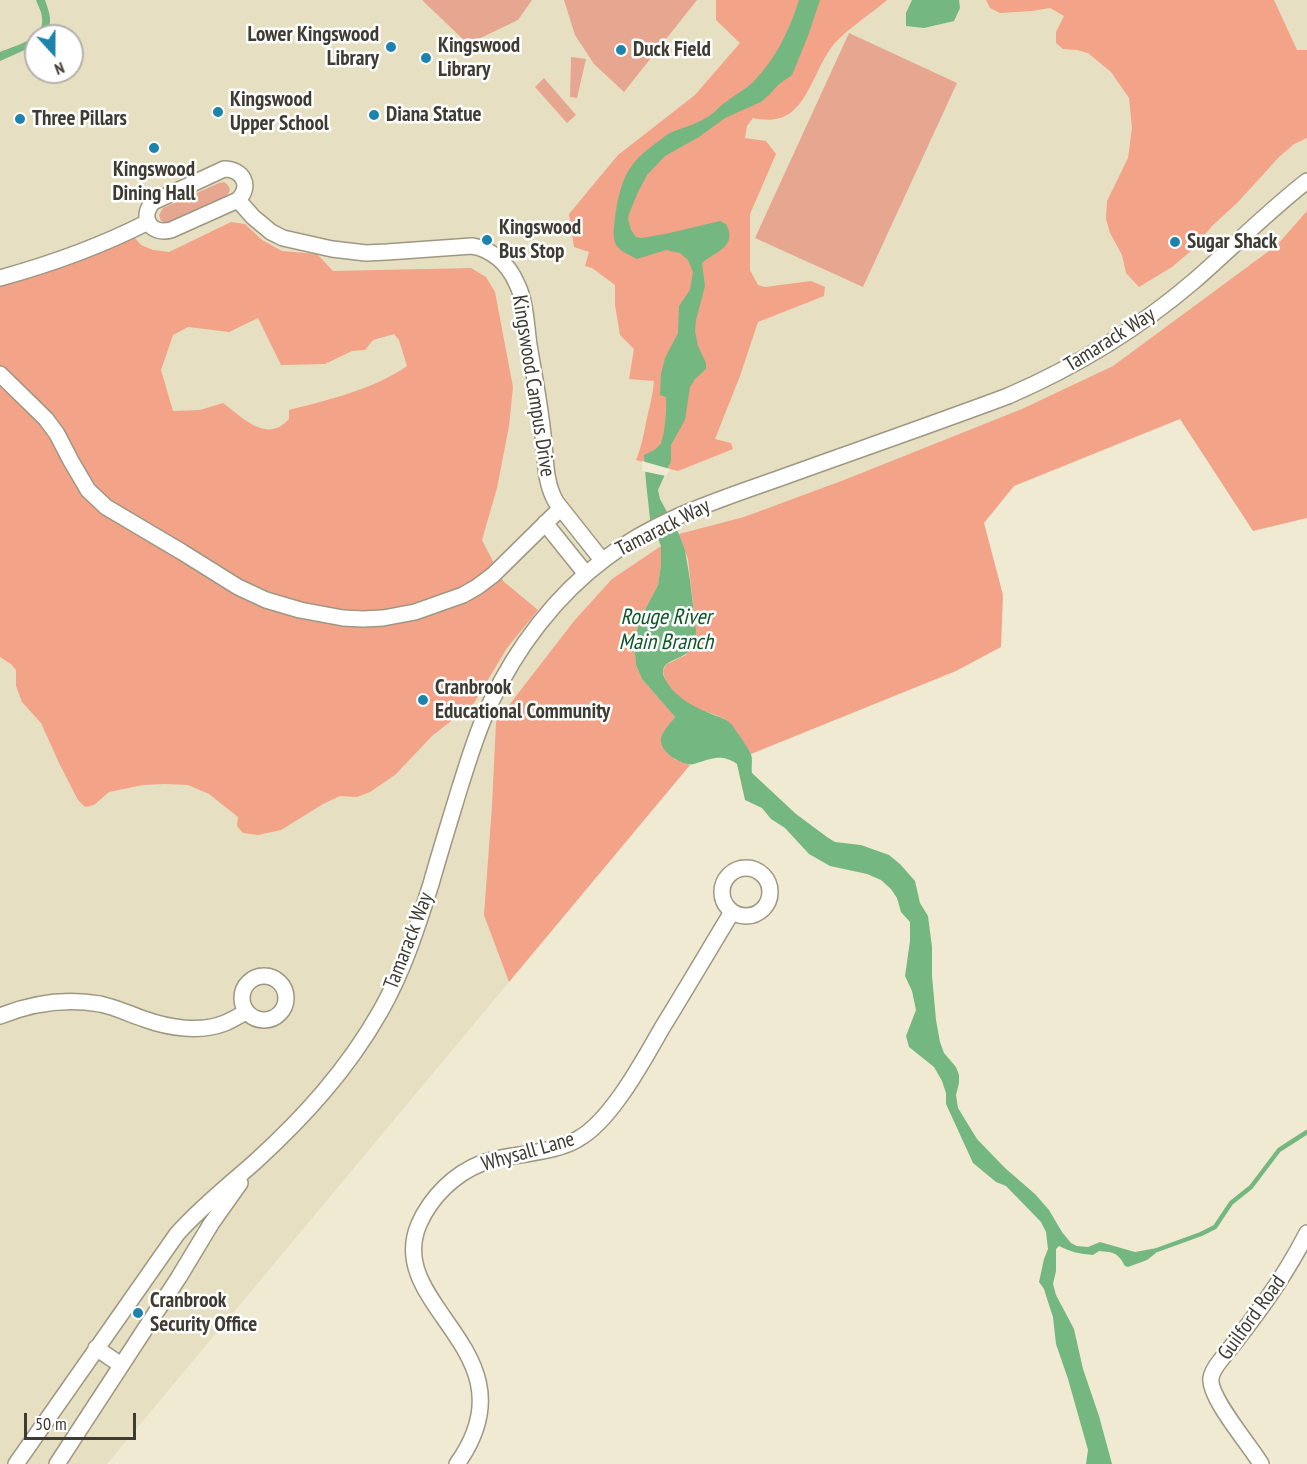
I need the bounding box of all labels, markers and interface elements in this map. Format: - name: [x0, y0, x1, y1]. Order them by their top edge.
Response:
- place label: Lower Kingswood Library: [248, 22, 379, 72]
- north arrow: [24, 24, 84, 84]
- place label: Kingswood Library: [438, 33, 520, 83]
- place label: Duck Field: [633, 37, 711, 63]
- marker: Lower Kingswood Library: [384, 40, 398, 54]
- marker: Duck Field: [614, 43, 628, 57]
- marker: Kingswood Library: [419, 51, 433, 65]
- text: N: [52, 58, 67, 80]
- place label: Kingswood Upper School: [230, 87, 329, 137]
- place label: Diana Statue: [386, 102, 482, 128]
- marker: Kingswood Upper School: [211, 105, 225, 119]
- place label: Three Pillars: [32, 106, 127, 132]
- marker: Diana Statue: [367, 108, 381, 122]
- marker: Three Pillars: [13, 112, 27, 126]
- marker: Kingswood Dining Hall: [147, 141, 161, 155]
- place label: Kingswood Dining Hall: [112, 157, 196, 207]
- place label: Kingswood Bus Stop: [499, 215, 581, 265]
- place label: Sugar Shack: [1187, 229, 1277, 255]
- marker: Kingswood Bus Stop: [480, 233, 494, 247]
- marker: Sugar Shack: [1168, 235, 1182, 249]
- street label: Kingswood Campus Drive: [506, 293, 560, 479]
- street label: Tamarack Way: [1060, 302, 1160, 378]
- street label: Tamarack Way: [612, 494, 714, 562]
- water label: Rouge River Main Branch: [619, 605, 713, 656]
- place label: Cranbrook Educational Community: [435, 675, 610, 725]
- marker: Cranbrook Educational Community: [416, 693, 430, 707]
- street label: Tamarack Way: [379, 889, 439, 993]
- street label: Whysall Lane: [479, 1127, 577, 1177]
- street label: Guilford Road: [1213, 1271, 1291, 1365]
- place label: Cranbrook Security Office: [150, 1288, 257, 1338]
- marker: Cranbrook Security Office: [131, 1306, 145, 1320]
- scale bar: [27, 1401, 140, 1439]
- text: 50 m: [35, 1412, 67, 1435]

